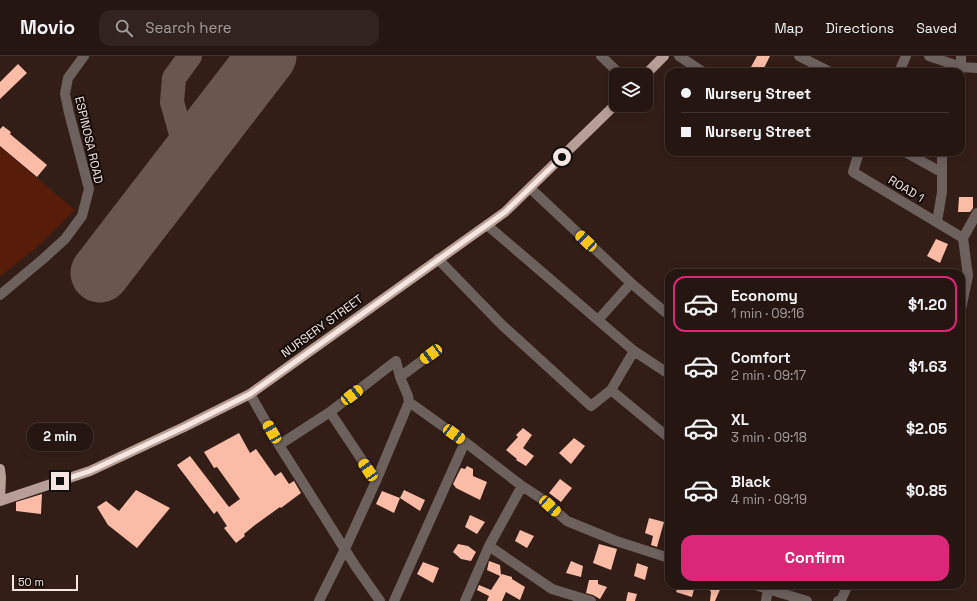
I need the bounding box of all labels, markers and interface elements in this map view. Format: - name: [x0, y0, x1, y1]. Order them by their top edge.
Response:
- search box: [99, 10, 379, 46]
- text: Movio: [20, 15, 75, 40]
- icon: search: [113, 17, 135, 39]
- text: Search here: [145, 18, 232, 37]
- text: Map: [774, 19, 804, 37]
- text: Directions: [826, 19, 894, 37]
- text: Saved: [916, 19, 957, 37]
- map controls: [609, 68, 653, 112]
- button: layers: [609, 68, 653, 112]
- text: Nursery Street: [705, 84, 811, 103]
- street label: ESPINOSA ROAD: [71, 95, 107, 185]
- text: Nursery Street: [705, 122, 811, 141]
- route start: [553, 148, 571, 166]
- street label: ROAD 1: [885, 172, 927, 206]
- car: [573, 228, 599, 254]
- icon: car: [683, 286, 719, 322]
- text: Economy: [731, 286, 798, 305]
- street label: NURSERY STREET: [278, 291, 366, 361]
- text: $1.20: [908, 295, 947, 314]
- text: 1 min · 09:16: [731, 305, 804, 322]
- car: [418, 342, 444, 366]
- icon: car: [683, 348, 719, 384]
- text: Comfort: [731, 348, 791, 367]
- text: $1.63: [908, 357, 947, 376]
- text: 2 min · 09:17: [731, 367, 806, 384]
- car: [339, 383, 365, 407]
- icon: car: [683, 410, 719, 446]
- text: XL: [731, 410, 749, 429]
- car: [261, 419, 283, 445]
- text: $2.05: [906, 419, 947, 438]
- car: [441, 422, 467, 446]
- callout: 2 min: [27, 423, 93, 451]
- text: 2 min: [43, 428, 77, 445]
- text: 3 min · 09:18: [731, 429, 807, 446]
- car: [356, 457, 380, 483]
- route end: [51, 472, 69, 490]
- icon: car: [683, 472, 719, 508]
- text: Black: [731, 472, 771, 491]
- text: $0.85: [906, 481, 947, 500]
- text: 4 min · 09:19: [731, 491, 807, 508]
- car: [537, 494, 563, 518]
- button: Confirm: [681, 535, 949, 581]
- scale bar: [12, 573, 78, 592]
- text: 50 m: [18, 575, 44, 589]

